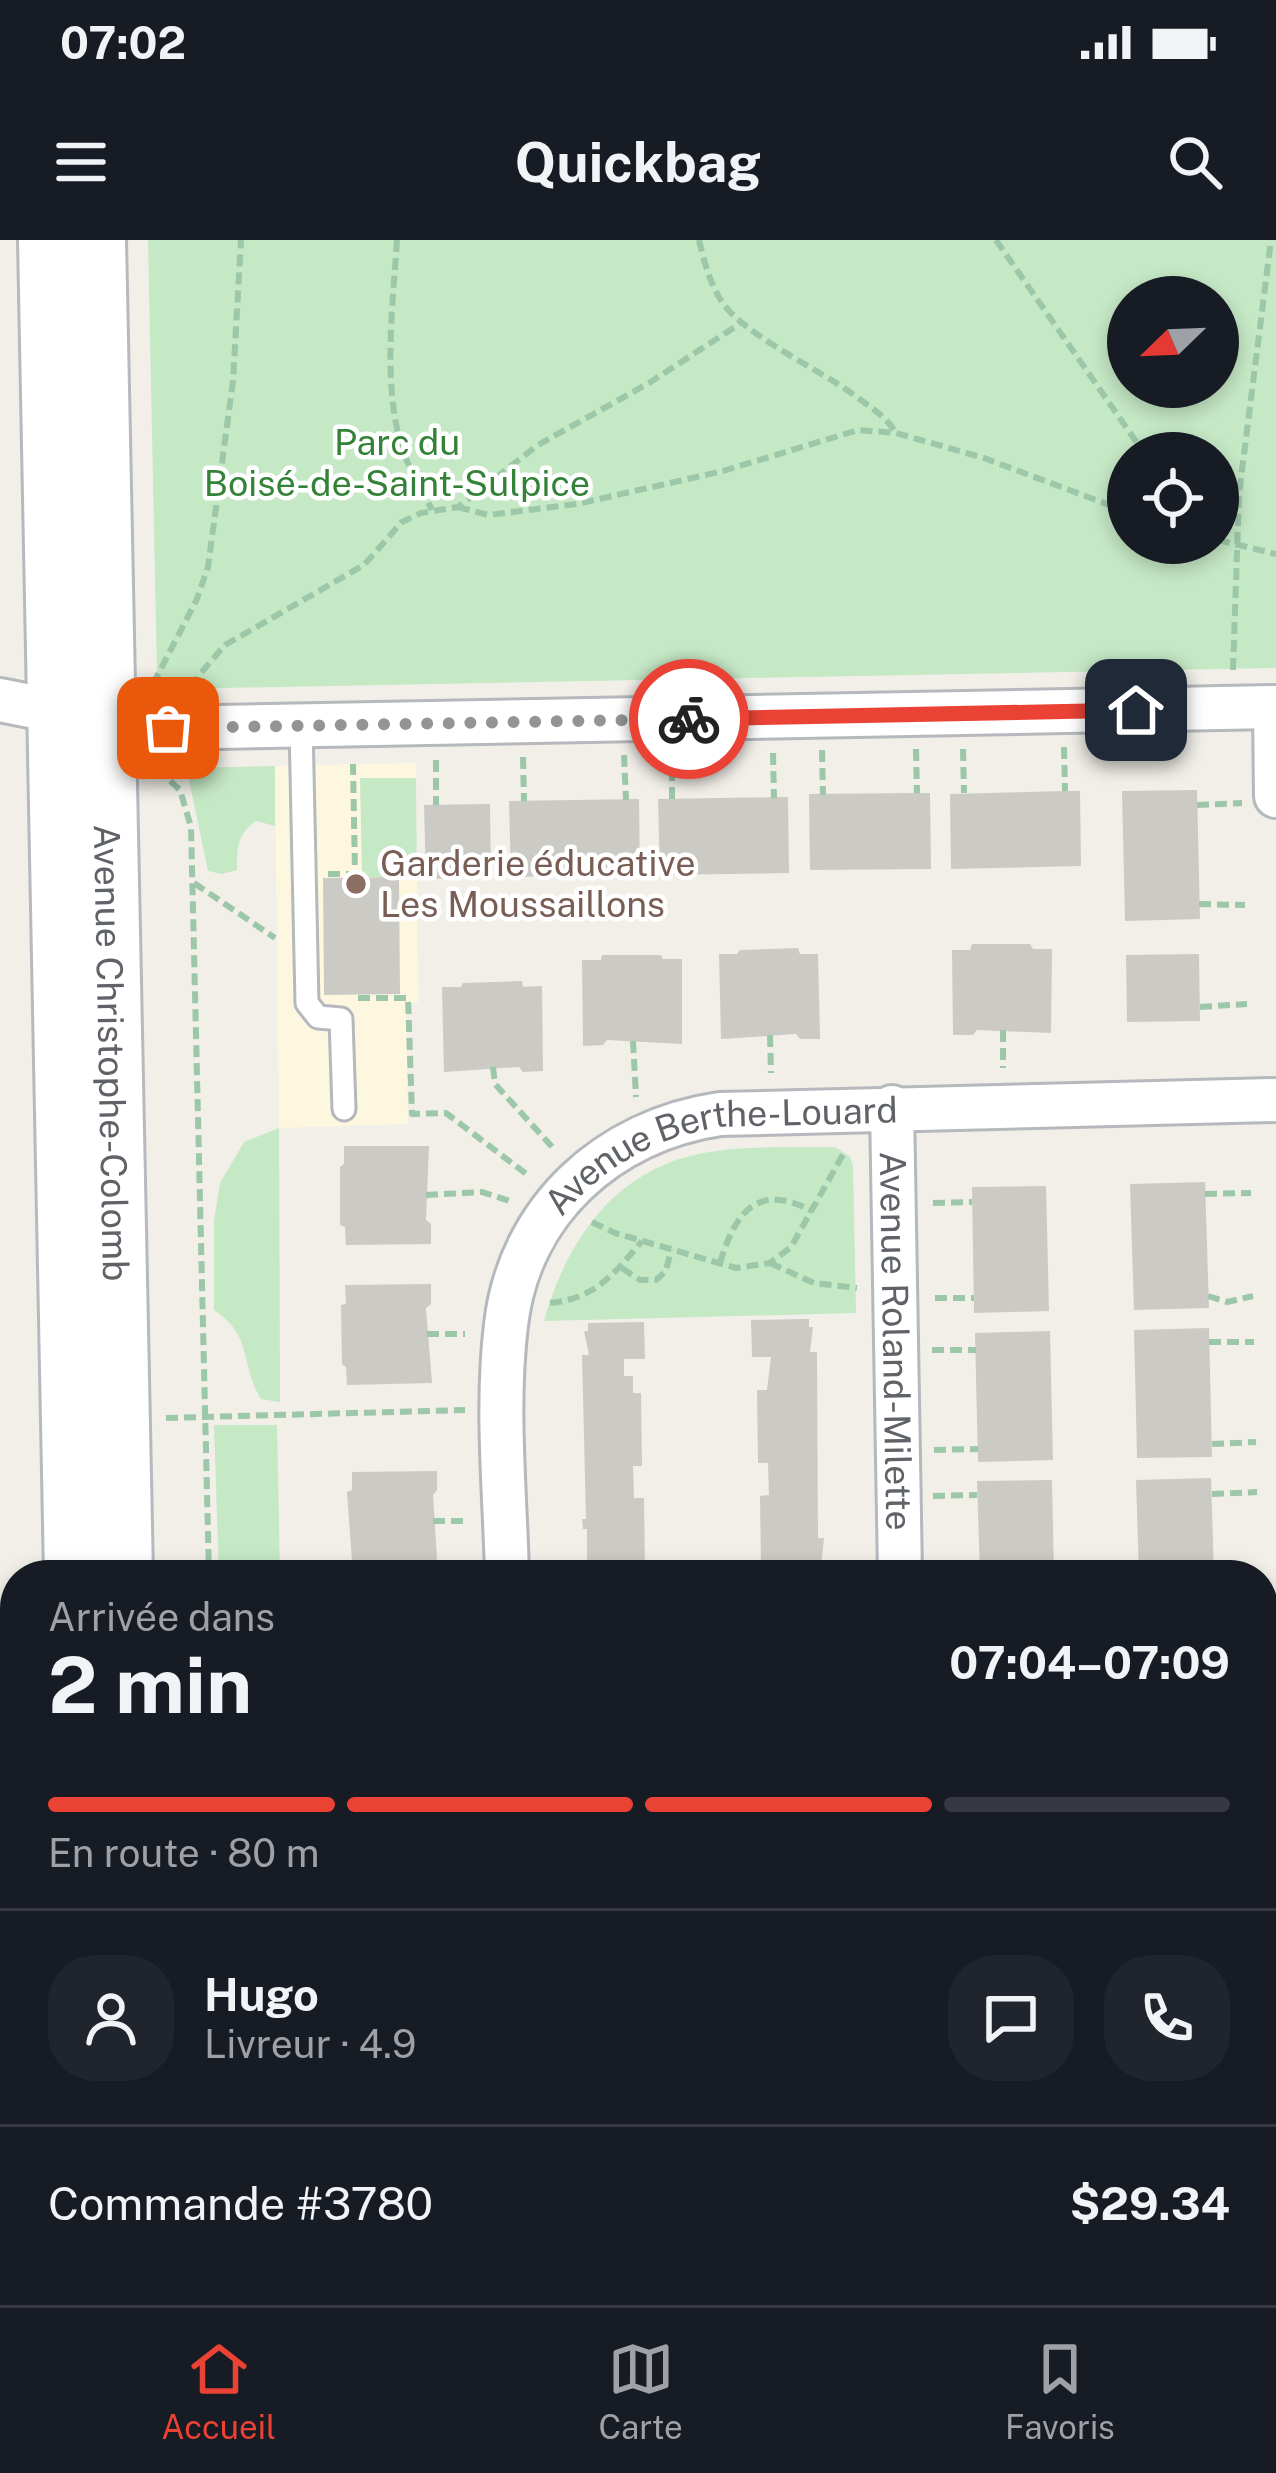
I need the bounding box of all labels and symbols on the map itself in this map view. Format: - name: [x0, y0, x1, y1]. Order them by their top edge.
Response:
- north arrow: [1107, 276, 1239, 408]
- park label: Parc du Boisé-de-Saint-Sulpice: [204, 421, 590, 504]
- courier: [629, 659, 749, 779]
- pin: [1085, 659, 1187, 761]
- pin: [117, 677, 219, 779]
- street label: Avenue Christophe-Colomb: [86, 824, 137, 1282]
- place label: Garderie éducative Les Moussaillons: [380, 842, 696, 925]
- marker: Garderie éducative Les Moussaillons: [343, 871, 369, 897]
- street label: Avenue Berthe-Louard: [536, 1089, 898, 1223]
- street label: Avenue Roland-Milette: [872, 1151, 920, 1531]

